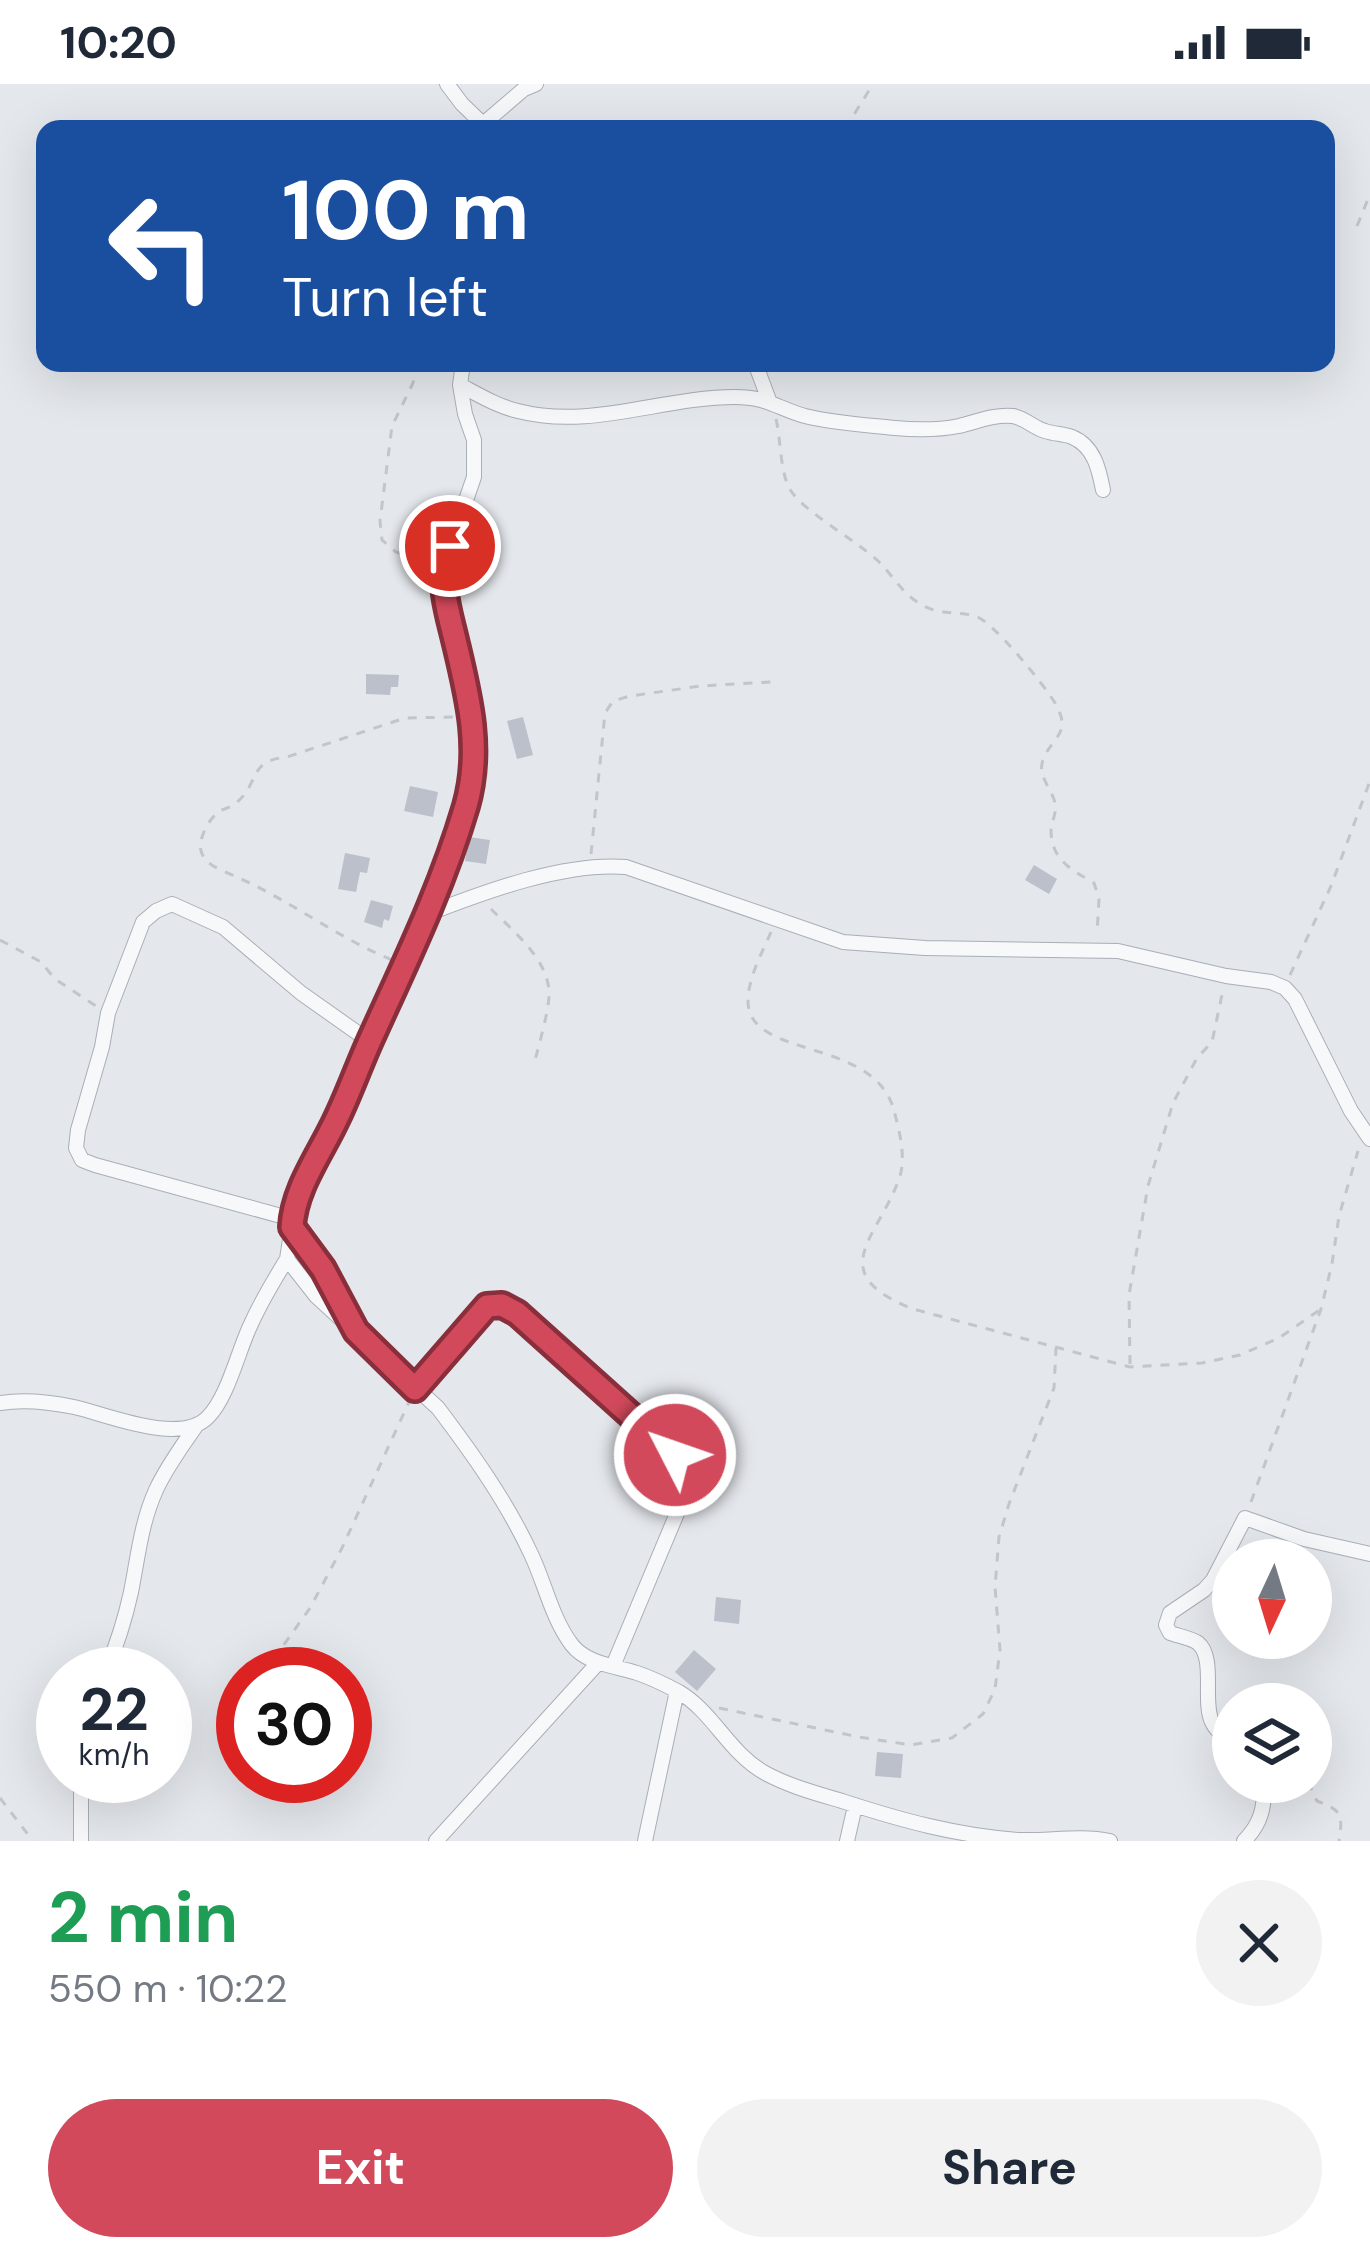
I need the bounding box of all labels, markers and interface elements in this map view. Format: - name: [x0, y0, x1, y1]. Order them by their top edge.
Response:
- text: 10:20: [60, 13, 177, 72]
- text: 100 m: [282, 156, 530, 265]
- icon: left: [84, 168, 240, 324]
- text: Turn left: [282, 262, 488, 333]
- pin: [399, 495, 501, 597]
- icon: arrive: [417, 513, 483, 579]
- position arrow: [612, 1392, 738, 1518]
- north arrow: [1212, 1539, 1332, 1659]
- map controls: [1212, 1539, 1332, 1803]
- speed limit sign: 30: [216, 1647, 372, 1803]
- text: 22: [79, 1670, 149, 1749]
- button: layers: [1212, 1683, 1332, 1803]
- text: km/h: [79, 1735, 149, 1774]
- text: 2 min: [48, 1871, 238, 1964]
- button: close: [1196, 1880, 1322, 2006]
- text: 550 m · 10:22: [48, 1963, 288, 2014]
- button: Exit: [48, 2099, 673, 2237]
- button: Share: [697, 2099, 1322, 2237]

